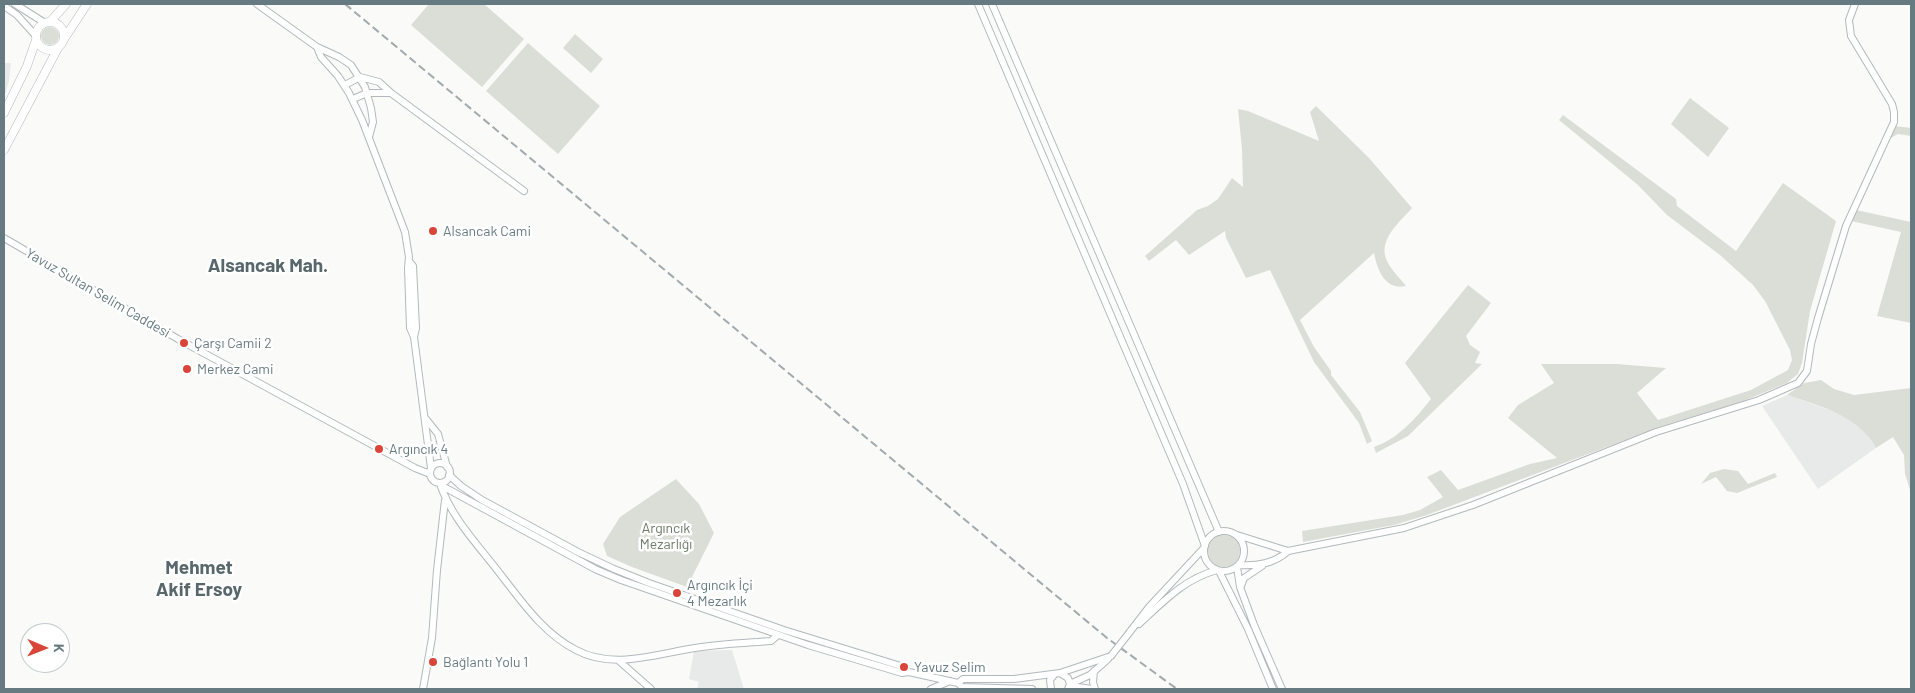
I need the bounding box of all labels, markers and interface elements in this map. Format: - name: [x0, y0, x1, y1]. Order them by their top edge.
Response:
- place label: Alsancak Cami: [443, 223, 531, 239]
- marker: Alsancak Cami: [427, 225, 439, 237]
- street label: Yavuz Sultan Selim Caddesi: [23, 245, 173, 341]
- district label: Alsancak Mah.: [208, 255, 328, 277]
- place label: Çarşı Camii 2: [194, 335, 272, 351]
- marker: Çarşı Camii 2: [178, 337, 190, 349]
- place label: Merkez Cami: [197, 361, 274, 377]
- marker: Merkez Cami: [181, 363, 193, 375]
- place label: Argıncık 4: [389, 441, 448, 457]
- marker: Argıncık 4: [373, 443, 385, 455]
- park label: Argıncık Mezarlığı: [640, 520, 692, 552]
- district label: Mehmet Akif Ersoy: [156, 557, 242, 601]
- place label: Argıncık İçi 4 Mezarlık: [687, 577, 753, 610]
- marker: Argıncık İçi 4 Mezarlık: [671, 587, 683, 599]
- north arrow: [20, 623, 70, 673]
- text: K: [51, 644, 68, 653]
- place label: Bağlantı Yolu 1: [443, 654, 528, 670]
- marker: Bağlantı Yolu 1: [427, 656, 439, 668]
- place label: Yavuz Selim: [914, 659, 986, 675]
- marker: Yavuz Selim: [898, 661, 910, 673]

